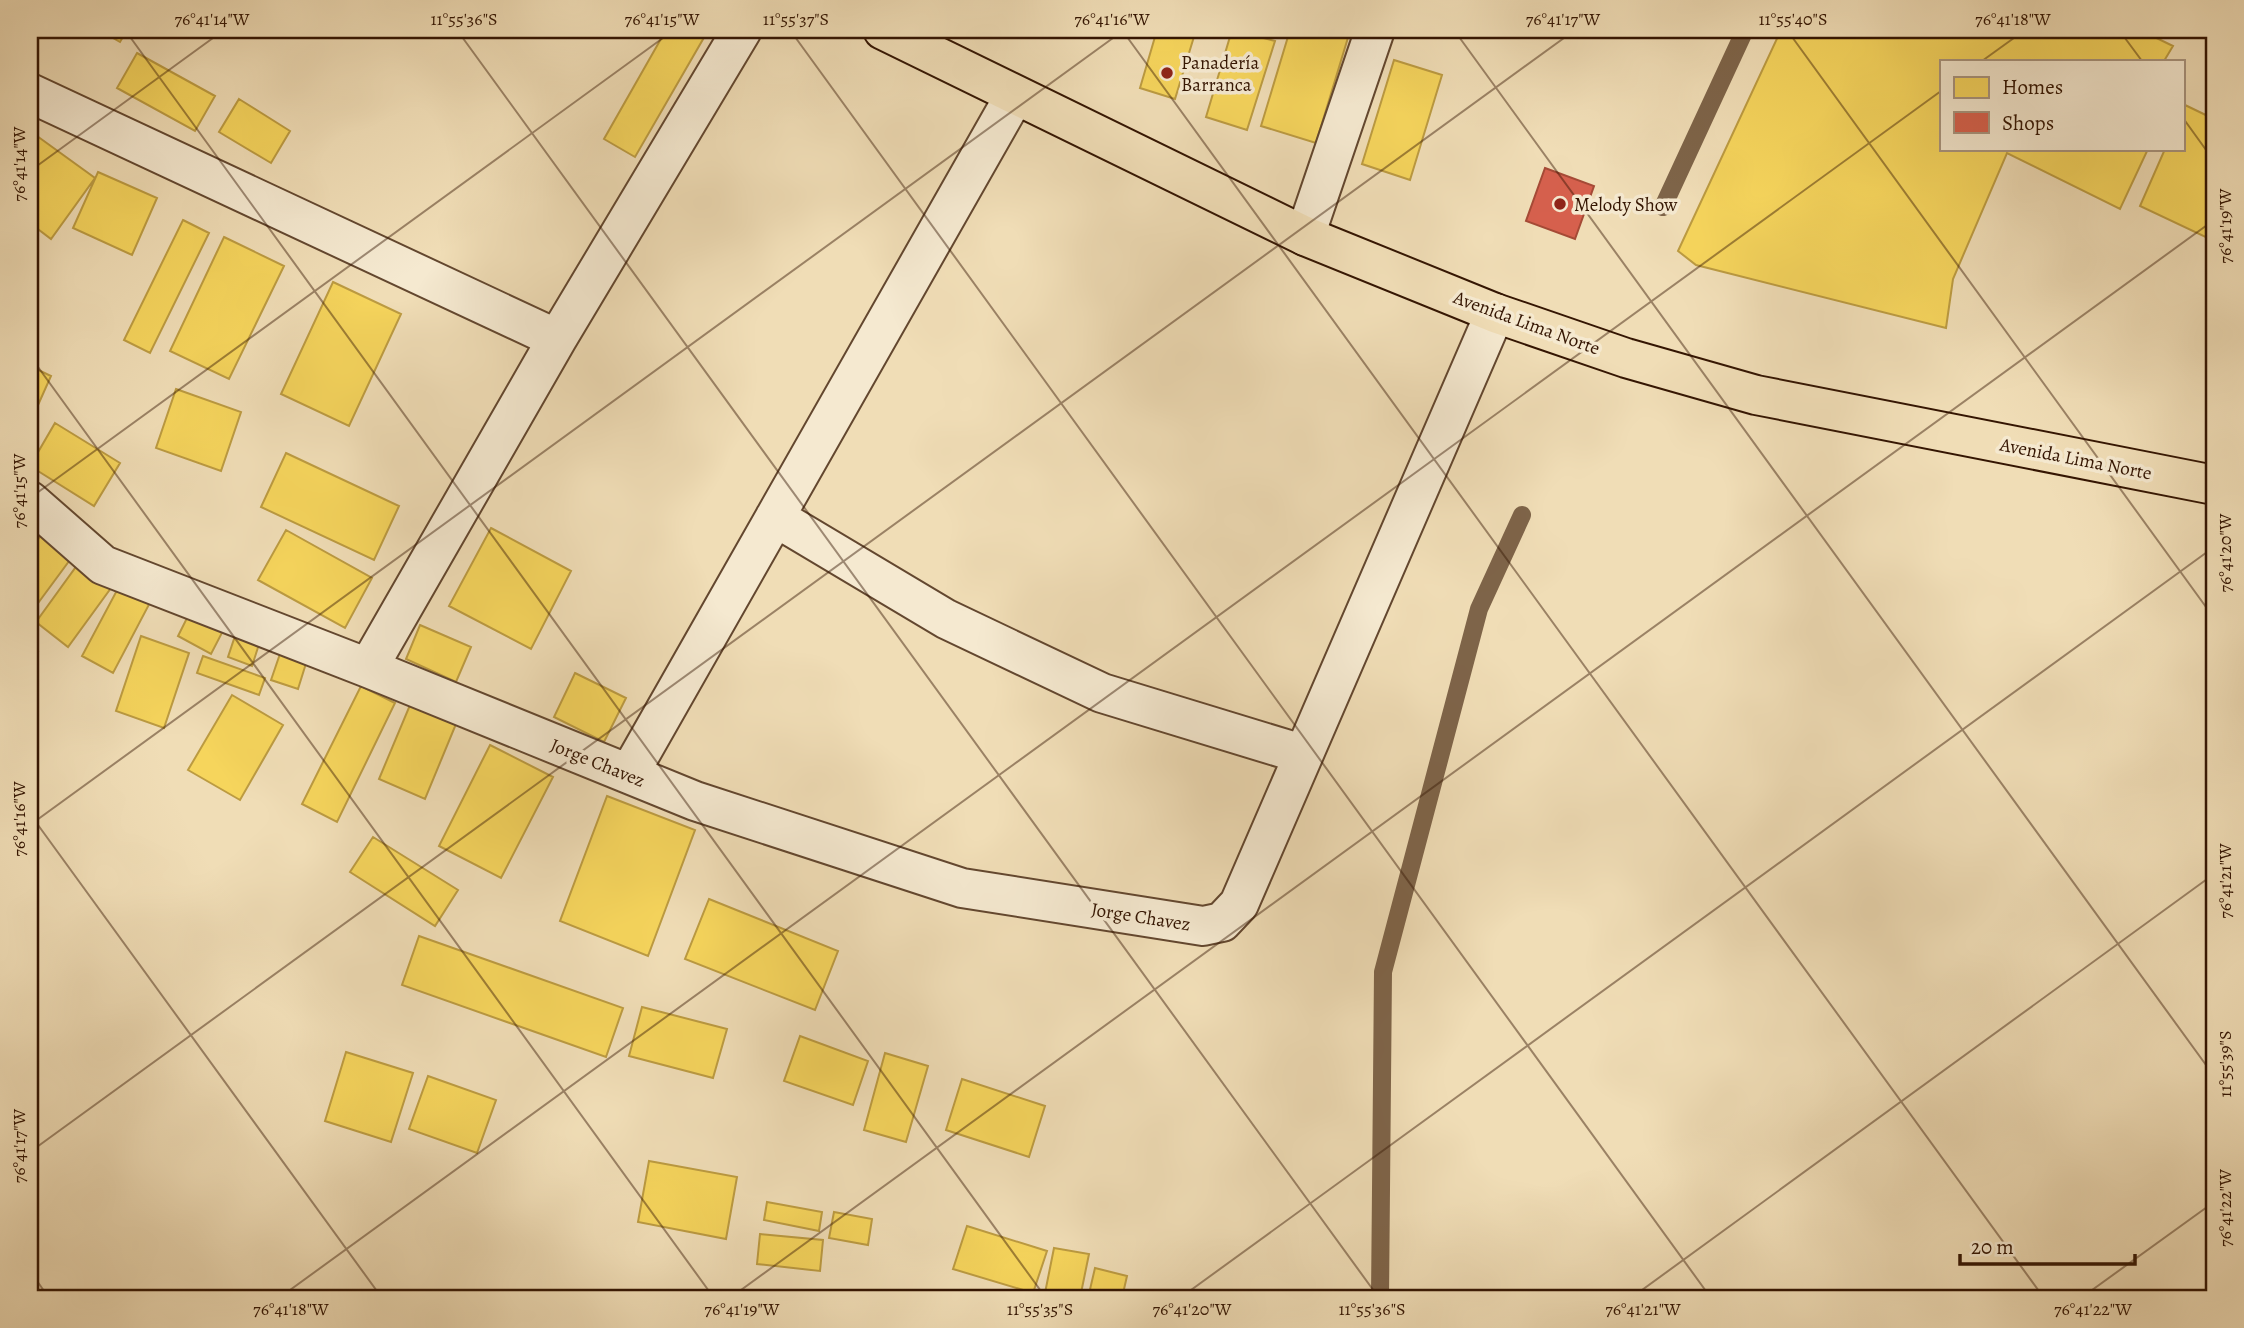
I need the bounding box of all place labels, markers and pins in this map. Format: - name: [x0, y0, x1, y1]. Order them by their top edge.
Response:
- place label: Panadería Barranca: [1181, 50, 1260, 98]
- marker: Panadería Barranca: [1159, 65, 1175, 81]
- place label: Melody Show: [1574, 192, 1678, 218]
- marker: Melody Show: [1552, 196, 1568, 212]

